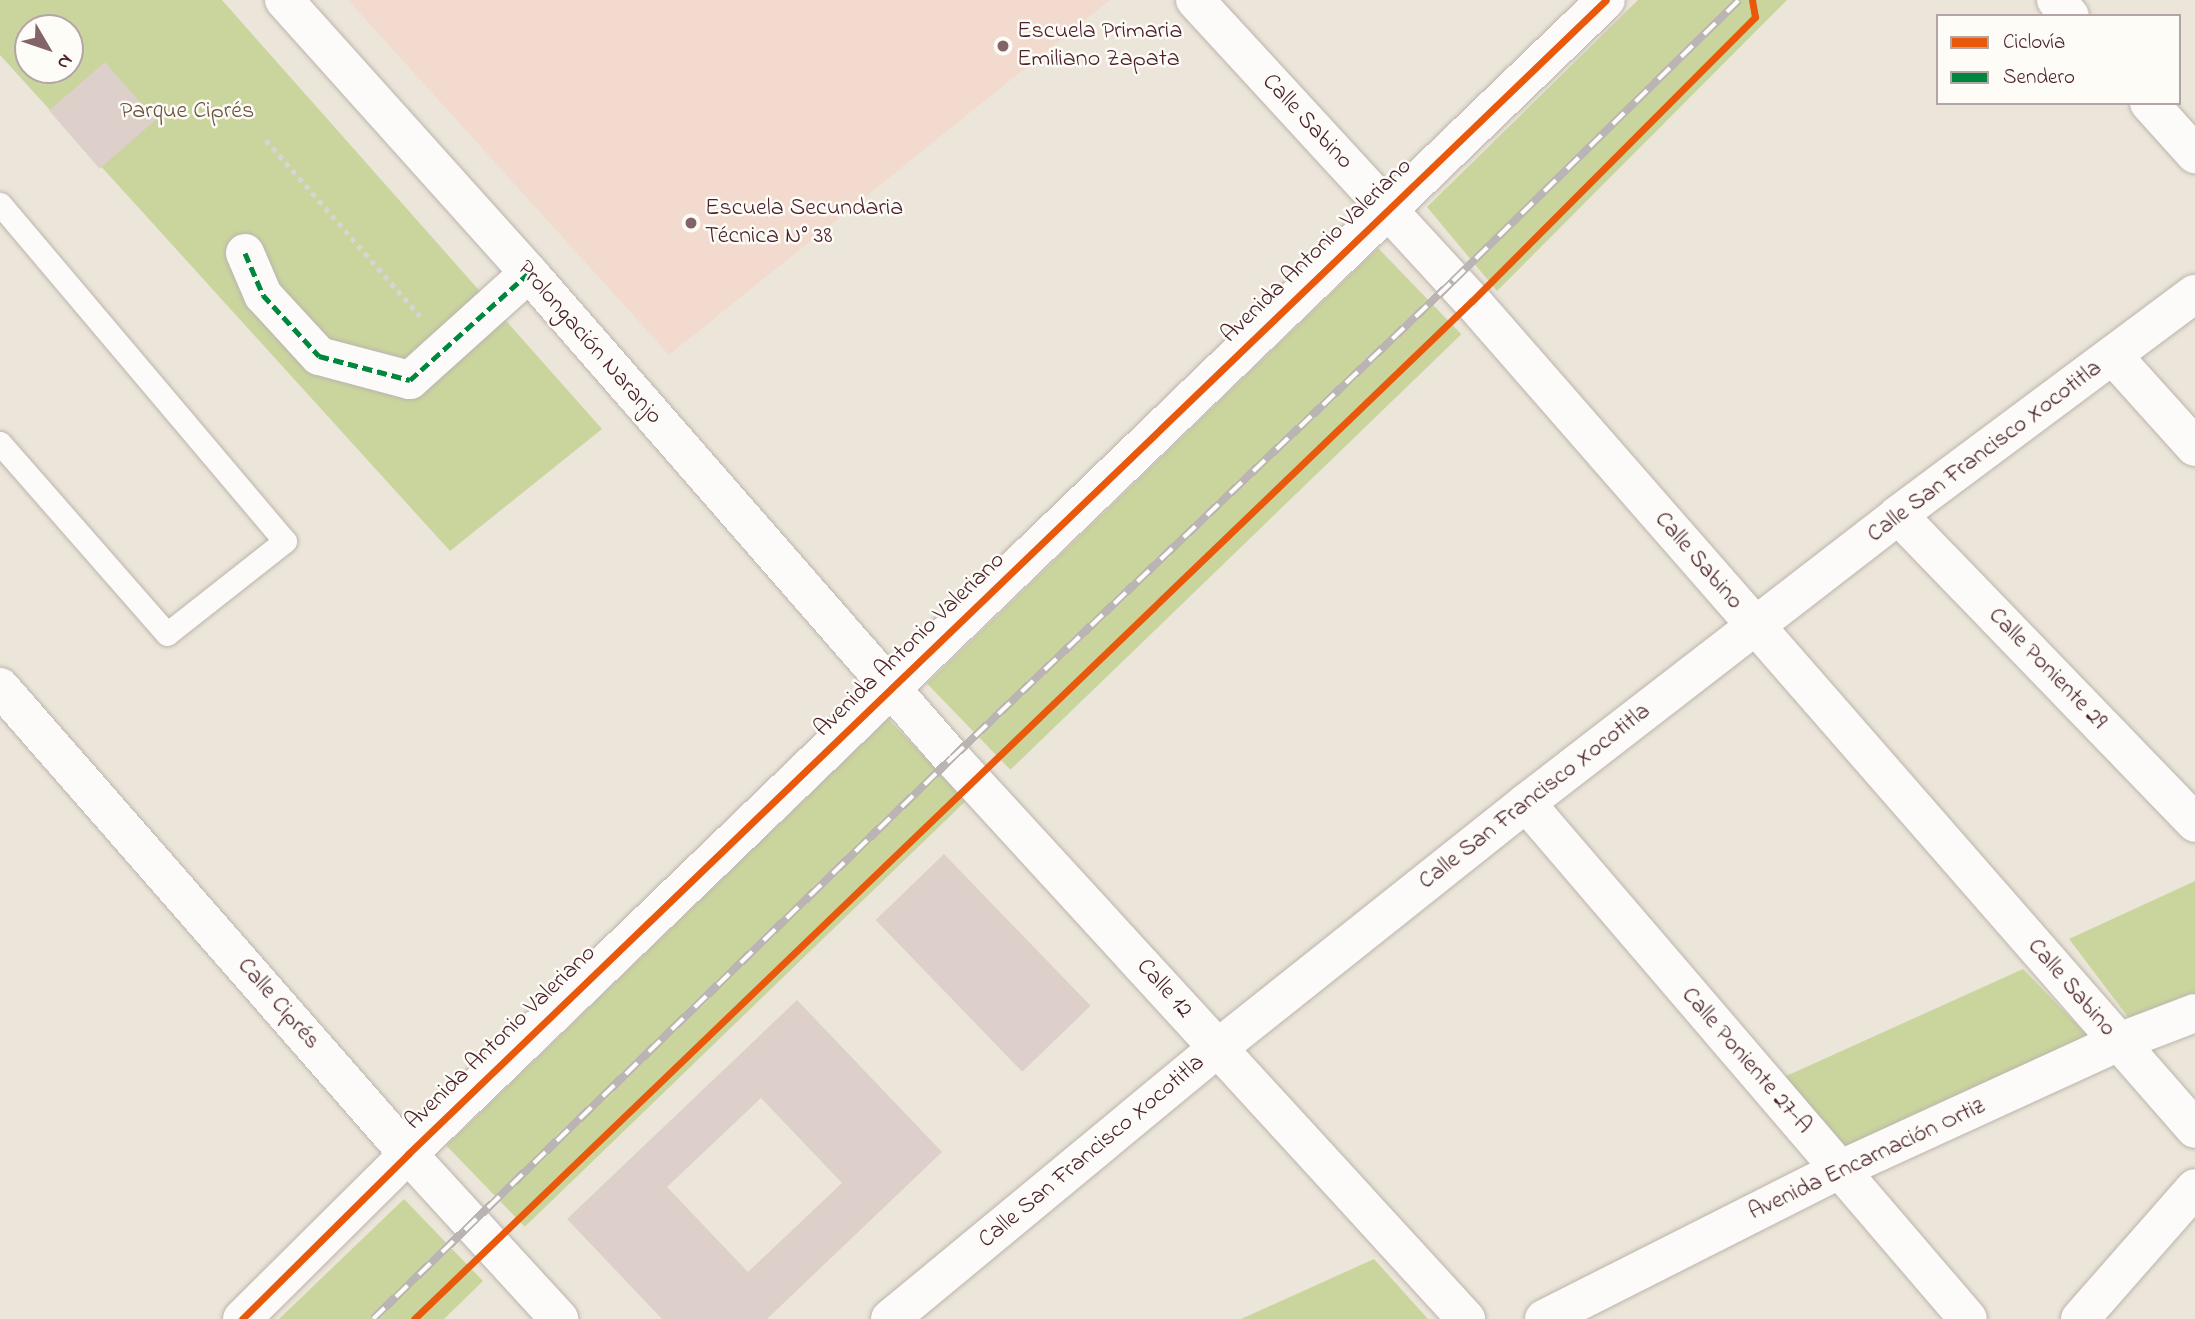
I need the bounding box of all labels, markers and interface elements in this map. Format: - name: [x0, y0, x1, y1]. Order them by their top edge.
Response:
- north arrow: [14, 14, 84, 84]
- legend: [1936, 14, 2181, 105]
- place label: Escuela Primaria Emiliano Zapata: [1017, 18, 1182, 74]
- text: Ciclovía: [2003, 28, 2065, 58]
- marker: Escuela Primaria Emiliano Zapata: [995, 38, 1011, 54]
- text: N: [50, 48, 79, 75]
- text: Sendero: [2003, 63, 2075, 93]
- street label: Calle Sabino: [1255, 68, 1359, 176]
- park label: Parque Ciprés: [120, 98, 254, 126]
- street label: Avenida Antonio Valeriano: [1216, 152, 1418, 350]
- place label: Escuela Secundaria Técnica N° 38: [705, 195, 903, 251]
- marker: Escuela Secundaria Técnica N° 38: [683, 215, 699, 231]
- street label: Prolongación Naranjo: [510, 255, 668, 431]
- street label: Calle San Francisco Xocotitla: [1862, 354, 2108, 550]
- street label: Calle Sabino: [1648, 506, 1748, 616]
- street label: Avenida Antonio Valeriano: [809, 546, 1011, 744]
- street label: Calle Poniente 29: [1982, 602, 2112, 736]
- street label: Calle San Francisco Xocotitla: [1413, 698, 1657, 896]
- street label: Calle Sabino: [2021, 933, 2121, 1043]
- street label: Avenida Antonio Valeriano: [400, 939, 602, 1137]
- street label: Calle Ciprés: [230, 952, 326, 1056]
- street label: Calle 12: [1130, 953, 1198, 1025]
- street label: Calle Poniente 27-A: [1674, 982, 1818, 1140]
- street label: Calle San Francisco Xocotitla: [973, 1049, 1211, 1255]
- street label: Avenida Encarnación Ortiz: [1744, 1093, 1990, 1227]

